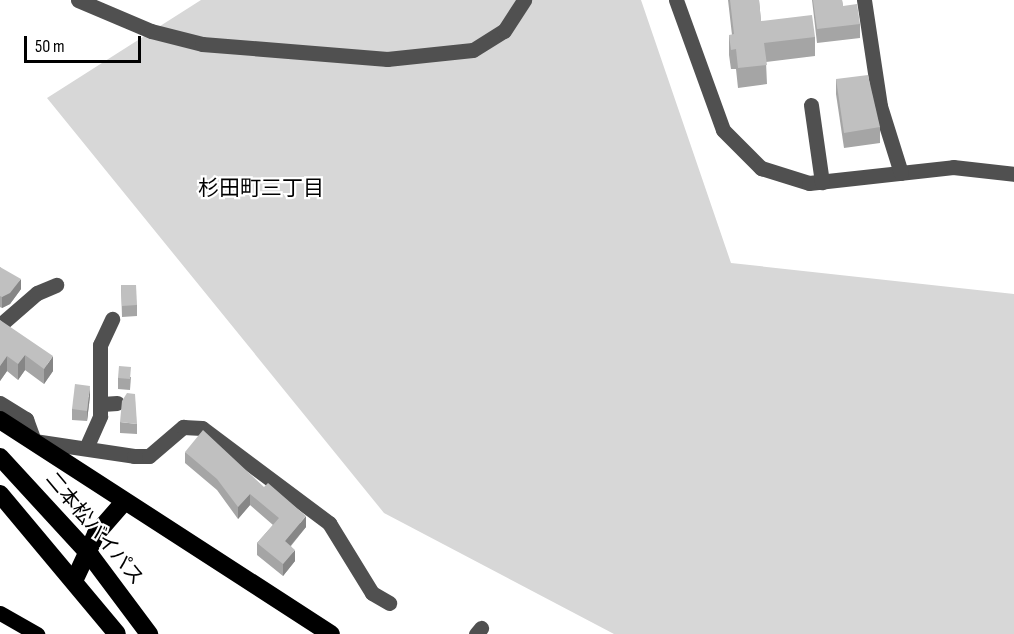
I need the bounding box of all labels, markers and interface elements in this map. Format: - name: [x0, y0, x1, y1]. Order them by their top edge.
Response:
- scale bar: [27, 24, 144, 62]
- text: 50 m: [35, 36, 65, 57]
- district label: 杉田町三丁目: [198, 176, 324, 202]
- street label: 二本松バイパス: [40, 468, 148, 590]

